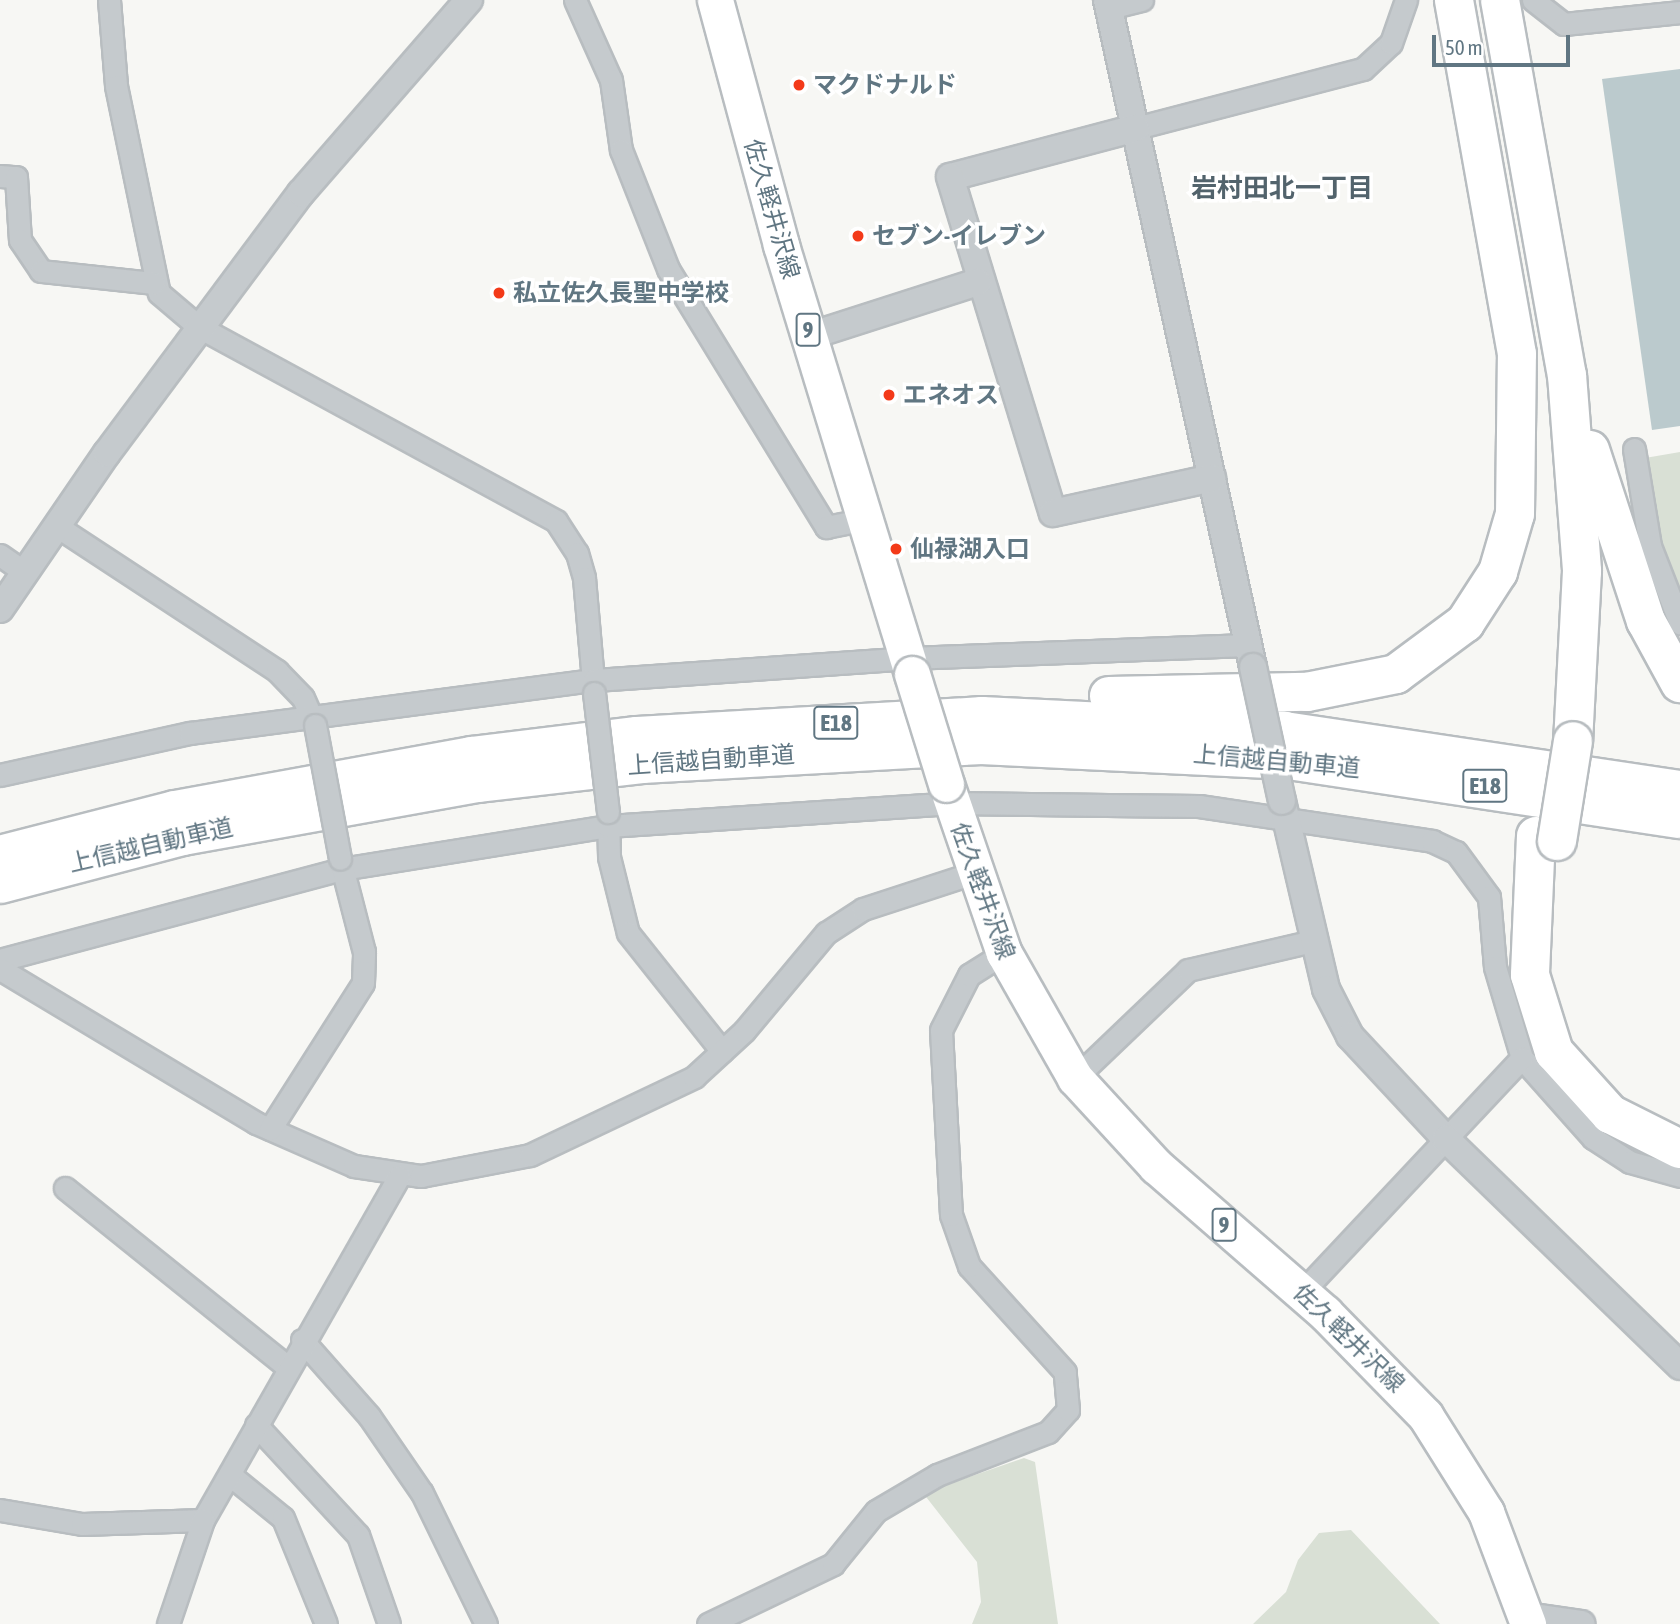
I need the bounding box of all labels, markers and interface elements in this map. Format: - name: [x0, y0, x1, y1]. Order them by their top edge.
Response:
- scale bar: [1435, 21, 1573, 65]
- text: 50 m: [1445, 35, 1483, 59]
- place label: マクドナルド: [813, 71, 957, 99]
- marker: マクドナルド: [791, 77, 807, 93]
- street label: 佐久軽井沢線: [738, 136, 806, 282]
- district label: 岩村田北一丁目: [1191, 173, 1373, 205]
- place label: セブン-イレブン: [872, 222, 1046, 250]
- marker: セブン-イレブン: [850, 228, 866, 244]
- place label: 私立佐久長聖中学校: [513, 279, 729, 307]
- marker: 私立佐久長聖中学校: [491, 285, 507, 301]
- road number: 9: [794, 310, 822, 350]
- place label: エネオス: [903, 381, 999, 409]
- marker: エネオス: [881, 387, 897, 403]
- place label: 仙禄湖入口: [910, 535, 1030, 563]
- marker: 仙禄湖入口: [888, 541, 904, 557]
- road number: E18: [813, 704, 859, 743]
- street label: 上信越自動車道: [1192, 739, 1362, 783]
- street label: 上信越自動車道: [626, 740, 796, 780]
- road number: E18: [1462, 766, 1508, 806]
- street label: 上信越自動車道: [66, 812, 236, 878]
- street label: 佐久軽井沢線: [945, 818, 1021, 964]
- road number: 9: [1210, 1206, 1238, 1244]
- street label: 佐久軽井沢線: [1287, 1278, 1411, 1398]

